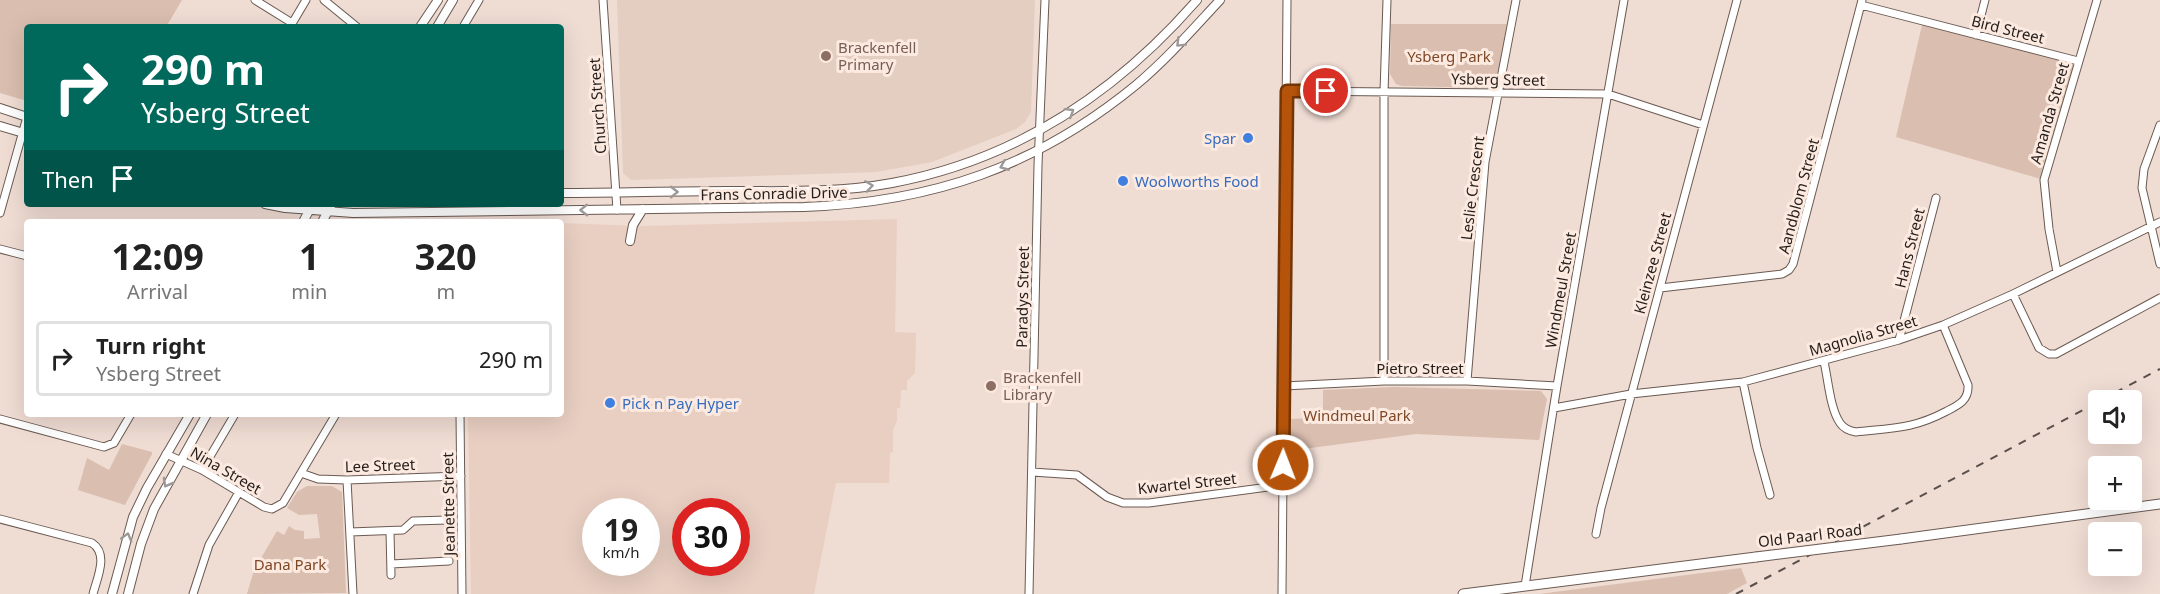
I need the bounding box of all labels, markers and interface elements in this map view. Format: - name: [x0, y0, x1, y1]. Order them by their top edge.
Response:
- street label: Bird Street: [1969, 10, 2047, 48]
- one-way arrow: [1176, 35, 1187, 46]
- place label: Brackenfell Primary: [838, 37, 916, 74]
- text: 290 m: [141, 40, 265, 97]
- park label: Ysberg Park: [1407, 46, 1491, 66]
- icon: right: [42, 48, 120, 126]
- marker: Brackenfell Primary: [819, 49, 833, 63]
- street label: Church Street: [584, 57, 610, 155]
- street label: Amanda Street: [2025, 59, 2073, 166]
- pin: [1300, 65, 1351, 116]
- street label: Ysberg Street: [1451, 68, 1546, 90]
- icon: arrive: [1309, 74, 1342, 107]
- text: Ysberg Street: [141, 94, 310, 131]
- one-way arrow: [1064, 108, 1074, 120]
- place label: Spar: [1204, 128, 1236, 148]
- marker: Spar: [1241, 131, 1255, 145]
- street label: Leslie Crescent: [1456, 134, 1488, 241]
- street label: Aandblom Street: [1773, 136, 1823, 256]
- one-way arrow: [999, 159, 1010, 171]
- icon: arrive: [106, 162, 139, 195]
- text: Then: [42, 164, 94, 194]
- place label: Woolworths Food: [1135, 171, 1259, 191]
- marker: Woolworths Food: [1116, 174, 1130, 188]
- one-way arrow: [865, 180, 874, 193]
- street label: Frans Conradie Drive: [700, 182, 848, 204]
- one-way arrow: [670, 186, 679, 198]
- one-way arrow: [580, 204, 589, 216]
- street label: Hans Street: [1889, 205, 1929, 290]
- street label: Kleinzee Street: [1629, 209, 1675, 316]
- street label: Windmeul Street: [1540, 230, 1580, 350]
- text: 12:09: [111, 232, 204, 281]
- text: 1: [299, 232, 320, 281]
- text: 320: [415, 232, 477, 281]
- street label: Paradys Street: [1011, 245, 1033, 348]
- text: Arrival: [127, 278, 188, 305]
- text: min: [291, 278, 327, 305]
- text: m: [436, 278, 455, 305]
- street label: Magnolia Street: [1807, 310, 1920, 360]
- text: Turn right: [96, 330, 206, 360]
- icon: right: [45, 342, 78, 375]
- text: 290 m: [479, 344, 543, 374]
- street label: Pietro Street: [1376, 358, 1464, 378]
- text: Ysberg Street: [96, 360, 221, 387]
- place label: Brackenfell Library: [1003, 367, 1081, 404]
- marker: Brackenfell Library: [984, 379, 998, 393]
- map controls: [2088, 390, 2142, 576]
- button: sound: [2088, 390, 2142, 444]
- place label: Pick n Pay Hyper: [622, 393, 739, 413]
- marker: Pick n Pay Hyper: [603, 396, 617, 410]
- park label: Windmeul Park: [1303, 405, 1411, 425]
- position arrow: [1251, 433, 1315, 497]
- street label: Nina Street: [187, 442, 266, 499]
- street label: Jeanette Street: [437, 451, 459, 558]
- street label: Lee Street: [344, 454, 416, 476]
- button: +: [2088, 456, 2142, 510]
- street label: Kwartel Street: [1137, 468, 1238, 498]
- one-way arrow: [163, 476, 174, 487]
- speed limit sign: 30: [672, 498, 750, 576]
- text: 19: [604, 509, 638, 550]
- street label: Old Paarl Road: [1757, 519, 1863, 551]
- button: −: [2088, 522, 2142, 576]
- one-way arrow: [120, 533, 132, 543]
- text: km/h: [603, 542, 639, 562]
- park label: Dana Park: [254, 554, 326, 574]

